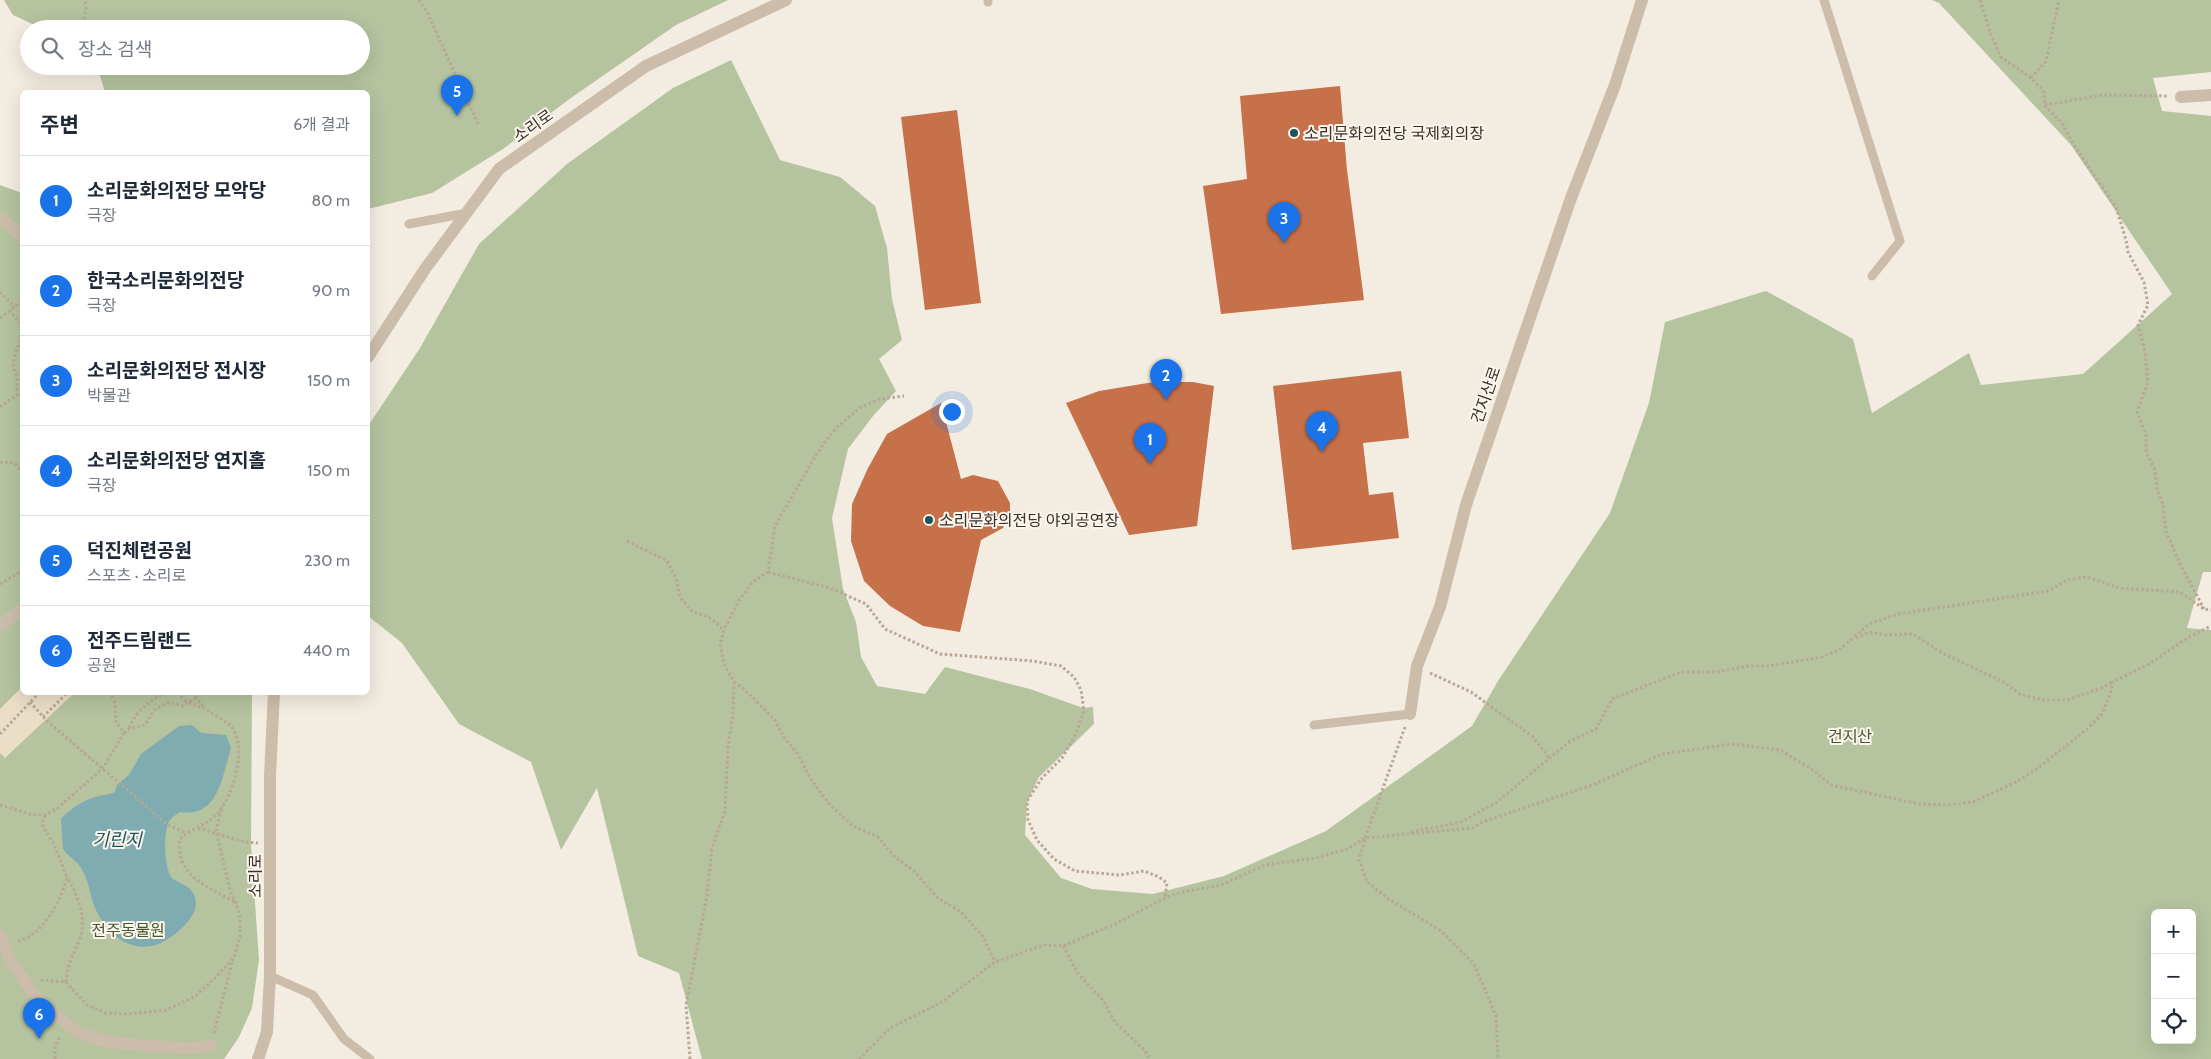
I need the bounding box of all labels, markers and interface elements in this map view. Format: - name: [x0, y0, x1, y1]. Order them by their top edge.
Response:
- search box: [20, 20, 370, 75]
- icon: search: [38, 34, 66, 62]
- text: 장소 검색: [78, 38, 152, 61]
- pin: 5: [441, 75, 473, 116]
- street label: 소리로: [509, 105, 557, 146]
- text: 주변: [40, 112, 79, 137]
- text: 6개 결과: [293, 115, 350, 134]
- place label: 소리문화의전당 국제회의장: [1304, 124, 1485, 143]
- marker: 소리문화의전당 국제회의장: [1288, 127, 1300, 139]
- text: 소리문화의전당 모악당: [87, 179, 266, 202]
- text: 1: [53, 191, 59, 210]
- text: 80 m: [312, 191, 350, 210]
- pin: 3: [1268, 202, 1300, 243]
- text: 극장: [87, 206, 116, 225]
- text: 한국소리문화의전당: [87, 269, 244, 292]
- text: 2: [52, 281, 60, 300]
- text: 90 m: [312, 281, 350, 300]
- text: 극장: [87, 296, 116, 315]
- text: 소리문화의전당 전시장: [87, 359, 266, 382]
- pin: 2: [1150, 359, 1182, 400]
- street label: 건지산로: [1467, 364, 1505, 426]
- text: 3: [52, 371, 60, 390]
- text: 150 m: [307, 371, 350, 390]
- text: 박물관: [87, 386, 131, 405]
- your location: [939, 399, 965, 425]
- pin: 4: [1306, 411, 1338, 452]
- pin: 1: [1134, 423, 1166, 464]
- text: 소리문화의전당 연지홀: [87, 449, 266, 472]
- text: 4: [51, 461, 61, 480]
- text: 150 m: [307, 461, 350, 480]
- text: 극장: [87, 476, 116, 495]
- place label: 소리문화의전당 야외공연장: [939, 511, 1120, 530]
- marker: 소리문화의전당 야외공연장: [923, 514, 935, 526]
- text: 덕진체련공원: [87, 539, 192, 562]
- text: 5: [52, 551, 60, 570]
- text: 230 m: [304, 551, 350, 570]
- text: 스포츠 · 소리로: [87, 566, 186, 585]
- text: 전주드림랜드: [87, 629, 192, 652]
- text: 6: [52, 641, 61, 660]
- text: 440 m: [303, 641, 350, 660]
- text: 공원: [87, 656, 116, 675]
- park label: 건지산: [1828, 727, 1872, 746]
- water label: 기린지: [92, 829, 143, 851]
- street label: 소리로: [246, 854, 265, 898]
- map controls: [2151, 909, 2196, 1044]
- button: +: [2151, 909, 2196, 954]
- park label: 전주동물원: [91, 921, 165, 940]
- button: −: [2151, 954, 2196, 999]
- pin: 6: [23, 998, 55, 1039]
- button: locate: [2151, 999, 2196, 1044]

